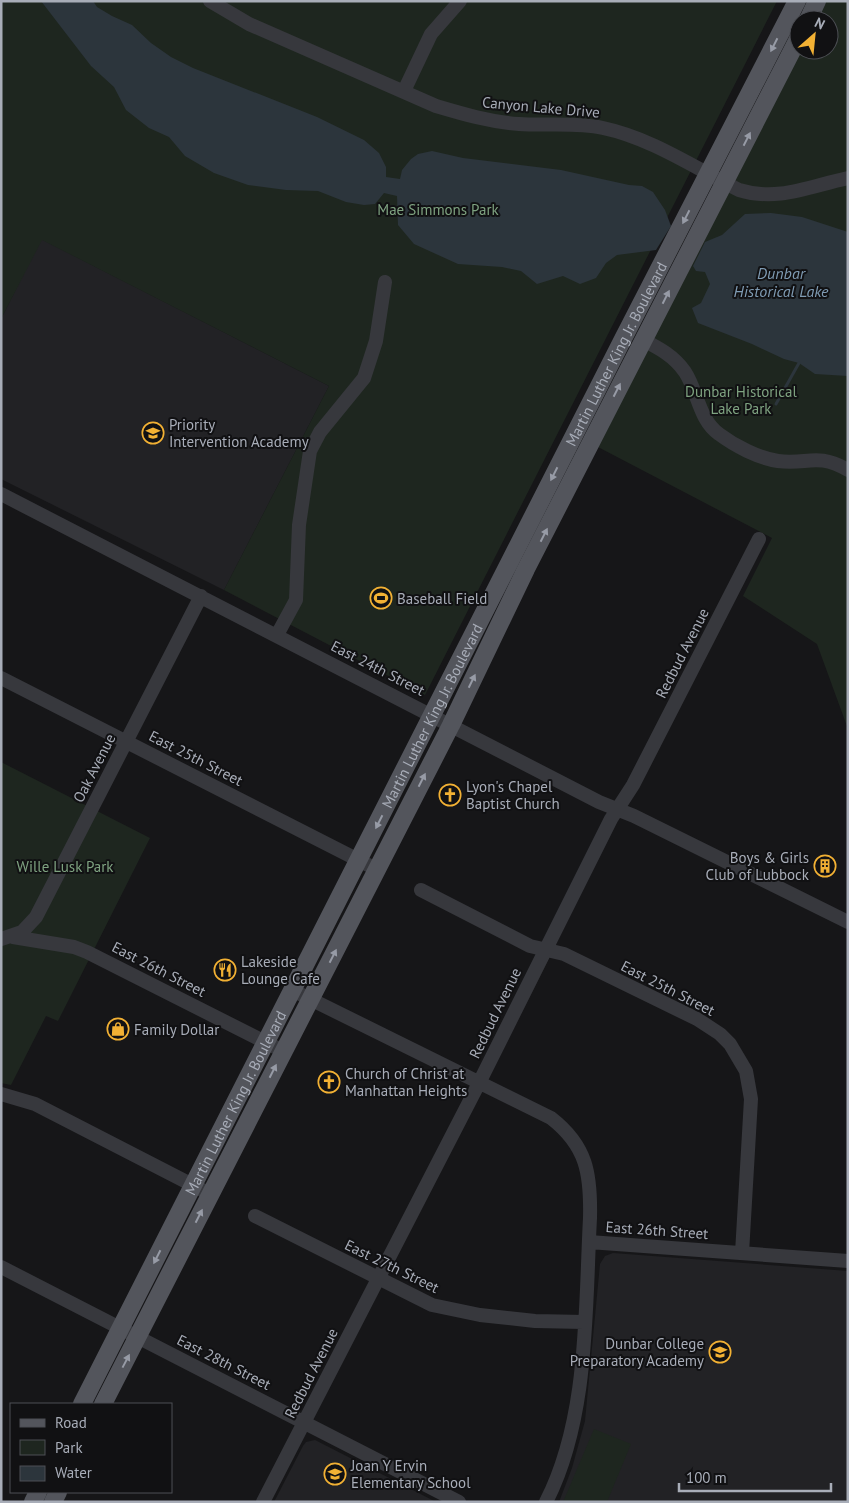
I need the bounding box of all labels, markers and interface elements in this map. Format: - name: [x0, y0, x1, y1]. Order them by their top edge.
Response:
- north arrow: [789, 10, 839, 60]
- text: N: [812, 13, 828, 34]
- one-way arrow: [770, 37, 778, 52]
- street label: Canyon Lake Drive: [481, 92, 601, 122]
- one-way arrow: [743, 132, 751, 146]
- park label: Mae Simmons Park: [377, 200, 500, 219]
- one-way arrow: [682, 210, 690, 224]
- street label: Martin Luther King Jr. Boulevard: [561, 258, 671, 449]
- water label: Dunbar Historical Lake: [733, 263, 829, 301]
- one-way arrow: [662, 289, 670, 304]
- park label: Dunbar Historical Lake Park: [685, 382, 798, 418]
- one-way arrow: [613, 383, 621, 397]
- place label: Priority Intervention Academy: [169, 415, 309, 451]
- school or university icon: Priority Intervention Academy: [141, 421, 165, 445]
- one-way arrow: [550, 467, 558, 481]
- one-way arrow: [540, 528, 548, 542]
- sports icon: Baseball Field: [369, 586, 393, 610]
- place label: Baseball Field: [397, 589, 487, 608]
- street label: Redbud Avenue: [651, 605, 713, 701]
- street label: Martin Luther King Jr. Boulevard: [377, 620, 486, 811]
- street label: East 24th Street: [328, 636, 428, 700]
- one-way arrow: [468, 674, 476, 688]
- street label: East 25th Street: [146, 726, 246, 790]
- street label: Oak Avenue: [69, 730, 119, 806]
- one-way arrow: [418, 772, 426, 787]
- place label: Lyon's Chapel Baptist Church: [466, 777, 560, 813]
- church icon: Lyon's Chapel Baptist Church: [438, 783, 462, 807]
- one-way arrow: [374, 815, 383, 830]
- place label: Boys & Girls Club of Lubbock: [705, 848, 810, 884]
- building icon: Boys & Girls Club of Lubbock: [813, 854, 837, 878]
- park label: Wille Lusk Park: [16, 857, 114, 876]
- street label: East 26th Street: [109, 937, 209, 1001]
- one-way arrow: [328, 948, 337, 963]
- place label: Lakeside Lounge Cafe: [241, 952, 320, 988]
- street label: East 25th Street: [618, 956, 718, 1020]
- restaurant icon: Lakeside Lounge Cafe: [213, 958, 237, 982]
- street label: Redbud Avenue: [465, 965, 525, 1061]
- street label: Martin Luther King Jr. Boulevard: [180, 1007, 290, 1198]
- shop icon: Family Dollar: [106, 1017, 130, 1041]
- place label: Family Dollar: [134, 1020, 219, 1039]
- one-way arrow: [269, 1064, 277, 1078]
- place label: Church of Christ at Manhattan Heights: [345, 1064, 467, 1100]
- church icon: Church of Christ at Manhattan Heights: [317, 1070, 341, 1094]
- one-way arrow: [195, 1209, 203, 1223]
- street label: East 26th Street: [605, 1217, 709, 1243]
- street label: East 27th Street: [342, 1235, 442, 1297]
- one-way arrow: [153, 1250, 161, 1265]
- street label: Redbud Avenue: [280, 1325, 342, 1421]
- street label: East 28th Street: [174, 1330, 274, 1394]
- place label: Dunbar College Preparatory Academy: [570, 1334, 704, 1370]
- school or university icon: Dunbar College Preparatory Academy: [708, 1340, 732, 1364]
- one-way arrow: [122, 1354, 130, 1368]
- legend: [10, 1403, 172, 1493]
- text: Road: [55, 1413, 87, 1432]
- text: Park: [55, 1438, 83, 1457]
- place label: Joan Y Ervin Elementary School: [350, 1456, 471, 1492]
- scale bar: [679, 1460, 832, 1492]
- school or university icon: Joan Y Ervin Elementary School: [323, 1462, 347, 1486]
- text: Water: [55, 1463, 92, 1482]
- text: 100 m: [686, 1468, 727, 1487]

